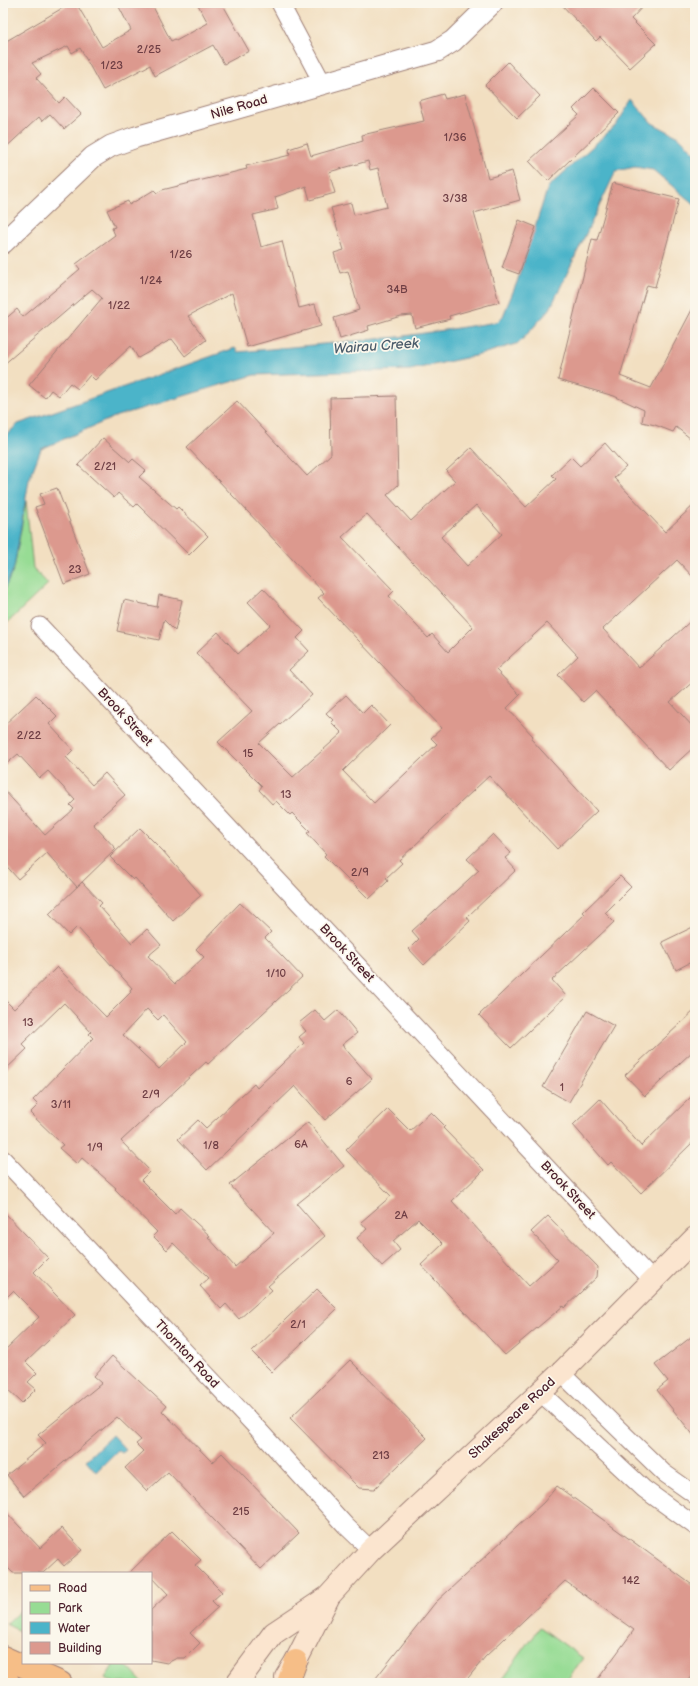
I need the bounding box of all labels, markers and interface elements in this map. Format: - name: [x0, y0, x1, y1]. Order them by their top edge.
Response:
- house number: 2/25: [137, 43, 161, 56]
- house number: 1/23: [101, 59, 123, 72]
- street label: Nile Road: [209, 91, 269, 123]
- house number: 1/36: [444, 131, 467, 144]
- house number: 3/38: [443, 192, 467, 205]
- house number: 1/26: [170, 248, 192, 261]
- house number: 1/24: [140, 274, 162, 287]
- house number: 34B: [386, 283, 408, 296]
- house number: 1/22: [108, 299, 131, 312]
- water label: Wairau Creek: [333, 334, 420, 357]
- house number: 2/21: [94, 460, 116, 473]
- house number: 23: [68, 563, 82, 576]
- street label: Brook Street: [94, 685, 156, 749]
- house number: 2/22: [17, 729, 42, 742]
- house number: 15: [243, 747, 253, 760]
- house number: 13: [280, 788, 292, 801]
- house number: 2/9: [351, 866, 369, 879]
- street label: Brook Street: [316, 921, 378, 985]
- house number: 1/10: [266, 967, 287, 980]
- house number: 13: [22, 1016, 34, 1029]
- house number: 6: [346, 1075, 353, 1088]
- house number: 1: [560, 1081, 564, 1094]
- house number: 2/9: [142, 1088, 160, 1101]
- house number: 3/11: [51, 1098, 71, 1111]
- house number: 6A: [294, 1138, 308, 1151]
- house number: 1/8: [203, 1139, 219, 1152]
- house number: 1/9: [87, 1141, 103, 1154]
- street label: Brook Street: [537, 1158, 599, 1222]
- house number: 2A: [394, 1209, 408, 1222]
- street label: Thornton Road: [151, 1317, 223, 1391]
- house number: 2/1: [290, 1318, 306, 1331]
- street label: Shakespeare Road: [465, 1374, 559, 1462]
- house number: 213: [372, 1449, 390, 1462]
- house number: 215: [233, 1505, 249, 1518]
- legend: [22, 1572, 152, 1664]
- house number: 142: [622, 1574, 640, 1587]
- text: Road: [58, 1581, 87, 1596]
- text: Park: [58, 1601, 82, 1616]
- text: Water: [58, 1621, 90, 1636]
- text: Building: [58, 1641, 102, 1656]

